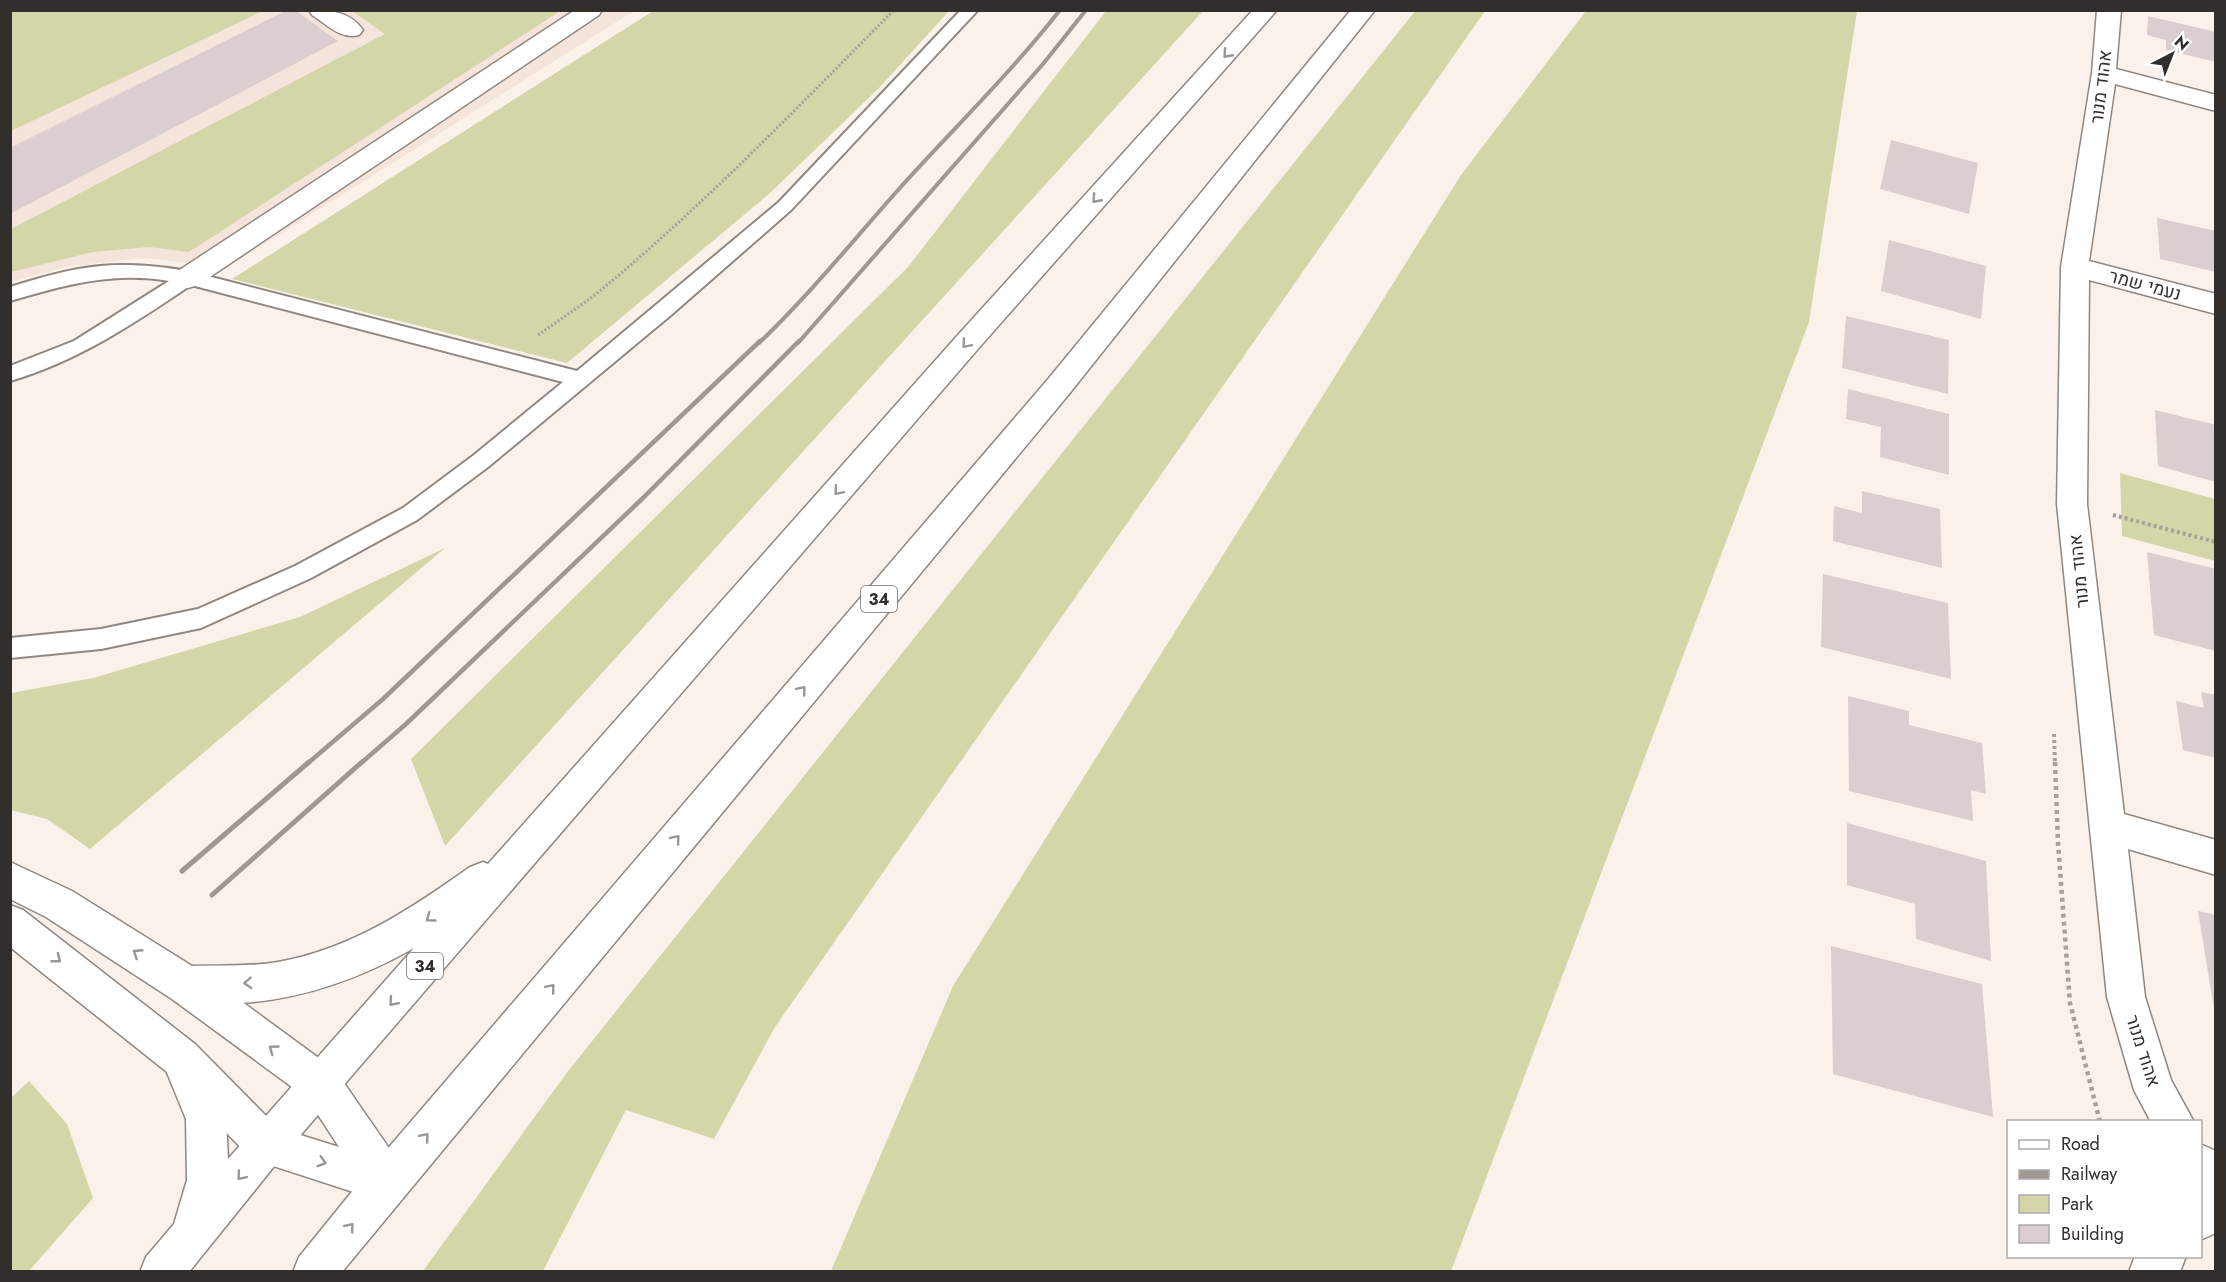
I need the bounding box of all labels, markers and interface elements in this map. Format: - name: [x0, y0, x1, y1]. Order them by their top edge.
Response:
- north arrow: [2142, 24, 2202, 84]
- text: N: [2169, 30, 2194, 56]
- one-way arrow: [1223, 47, 1234, 58]
- street label: אהוד מנור: [2084, 49, 2118, 125]
- one-way arrow: [1092, 192, 1103, 203]
- street label: נעמי שמר: [2106, 263, 2184, 307]
- one-way arrow: [962, 337, 973, 348]
- one-way arrow: [834, 484, 845, 495]
- street label: אהוד מנור: [2062, 533, 2096, 609]
- road number: 34: [861, 586, 897, 612]
- one-way arrow: [795, 686, 806, 697]
- one-way arrow: [669, 835, 680, 846]
- one-way arrow: [425, 911, 436, 922]
- one-way arrow: [133, 949, 144, 960]
- one-way arrow: [50, 952, 61, 963]
- road number: 34: [407, 953, 443, 979]
- one-way arrow: [244, 976, 253, 989]
- one-way arrow: [543, 984, 554, 995]
- one-way arrow: [389, 995, 400, 1006]
- street label: אהוד מנור: [2119, 1012, 2167, 1090]
- one-way arrow: [269, 1046, 280, 1057]
- legend: [2007, 1120, 2202, 1258]
- text: Road: [2061, 1131, 2100, 1157]
- one-way arrow: [418, 1133, 429, 1144]
- one-way arrow: [316, 1155, 327, 1167]
- text: Railway: [2061, 1161, 2117, 1187]
- one-way arrow: [237, 1169, 248, 1180]
- text: Park: [2061, 1191, 2093, 1217]
- text: Building: [2061, 1221, 2124, 1247]
- one-way arrow: [343, 1222, 354, 1233]

